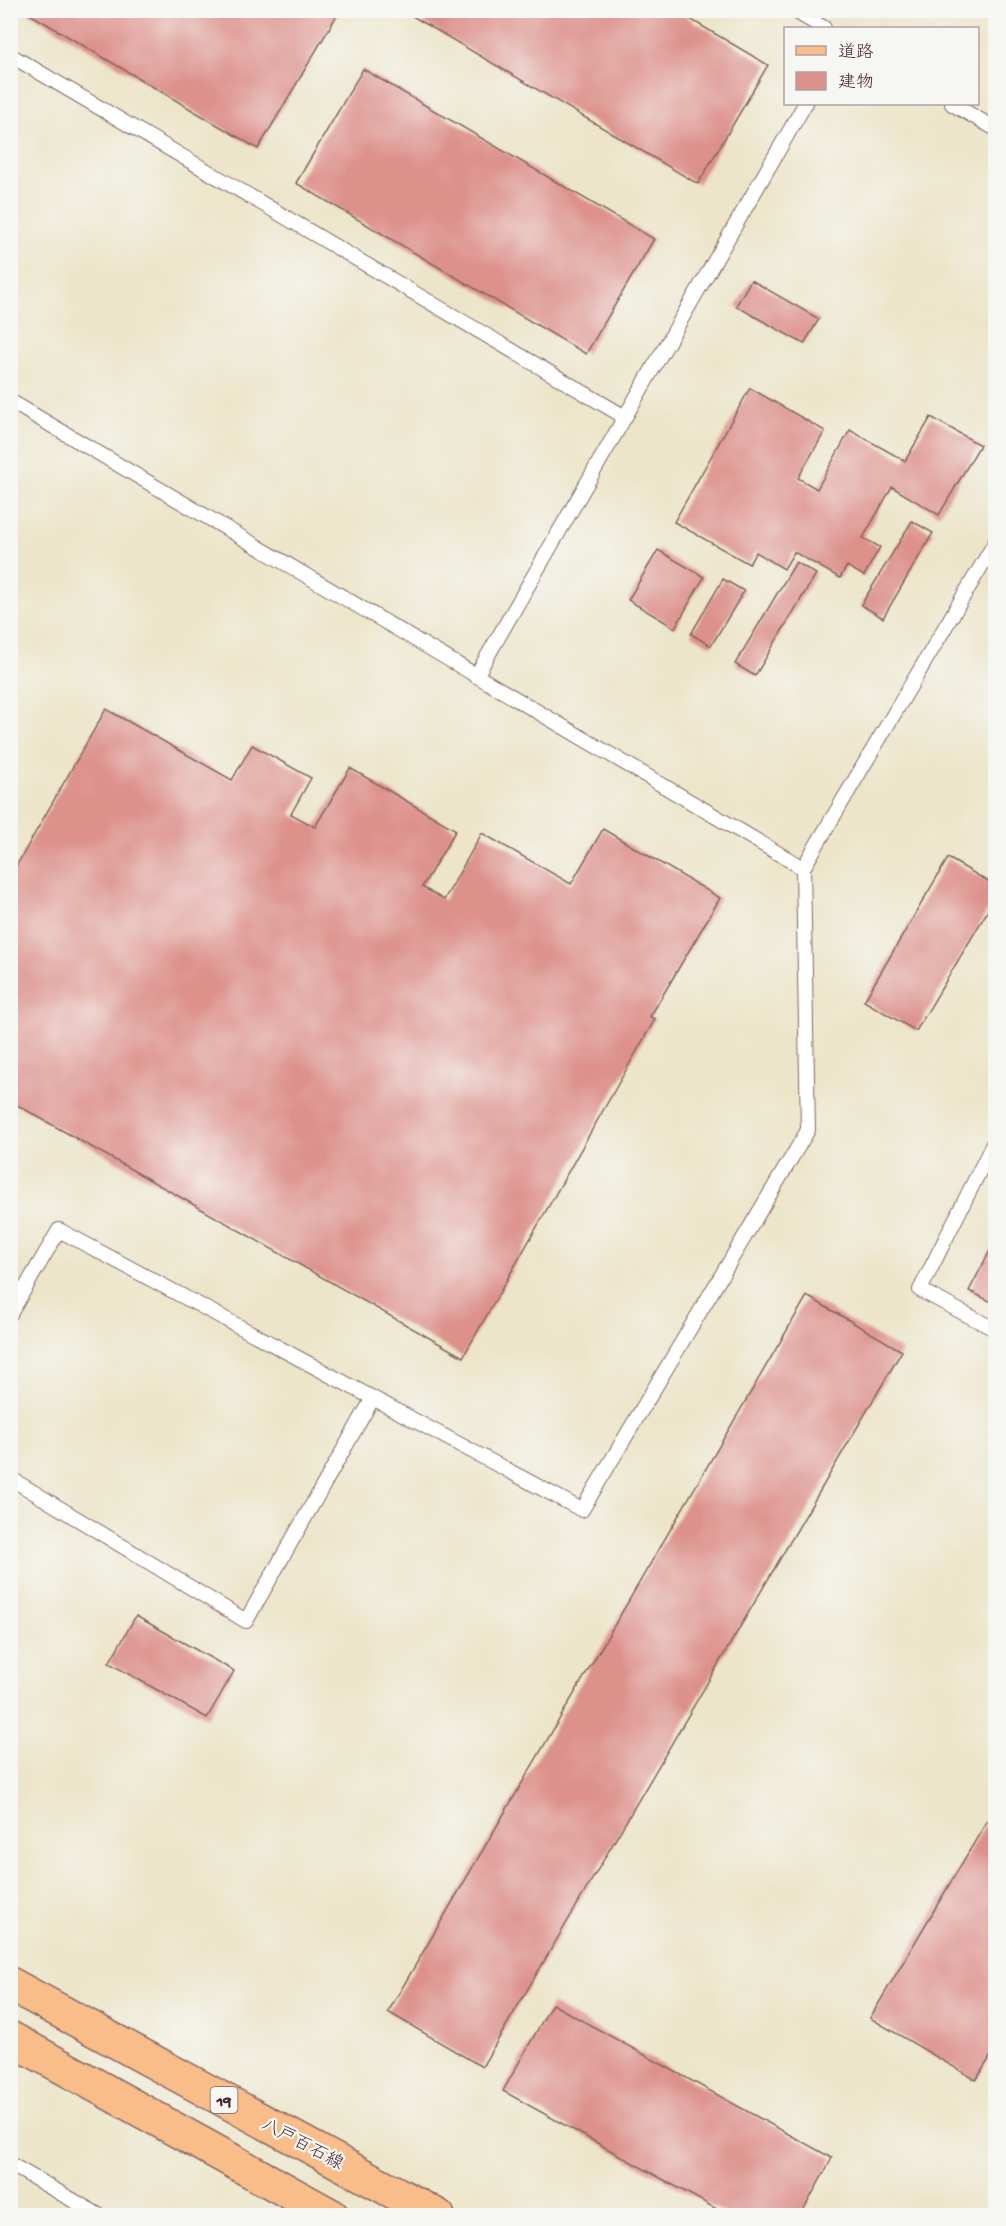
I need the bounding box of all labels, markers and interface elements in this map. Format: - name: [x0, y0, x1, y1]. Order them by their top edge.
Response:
- legend: [784, 27, 979, 105]
- text: 道路: [838, 42, 874, 64]
- text: 建物: [838, 72, 874, 94]
- road number: 19: [210, 2087, 238, 2113]
- street label: 八戸百石線: [257, 2114, 347, 2176]

